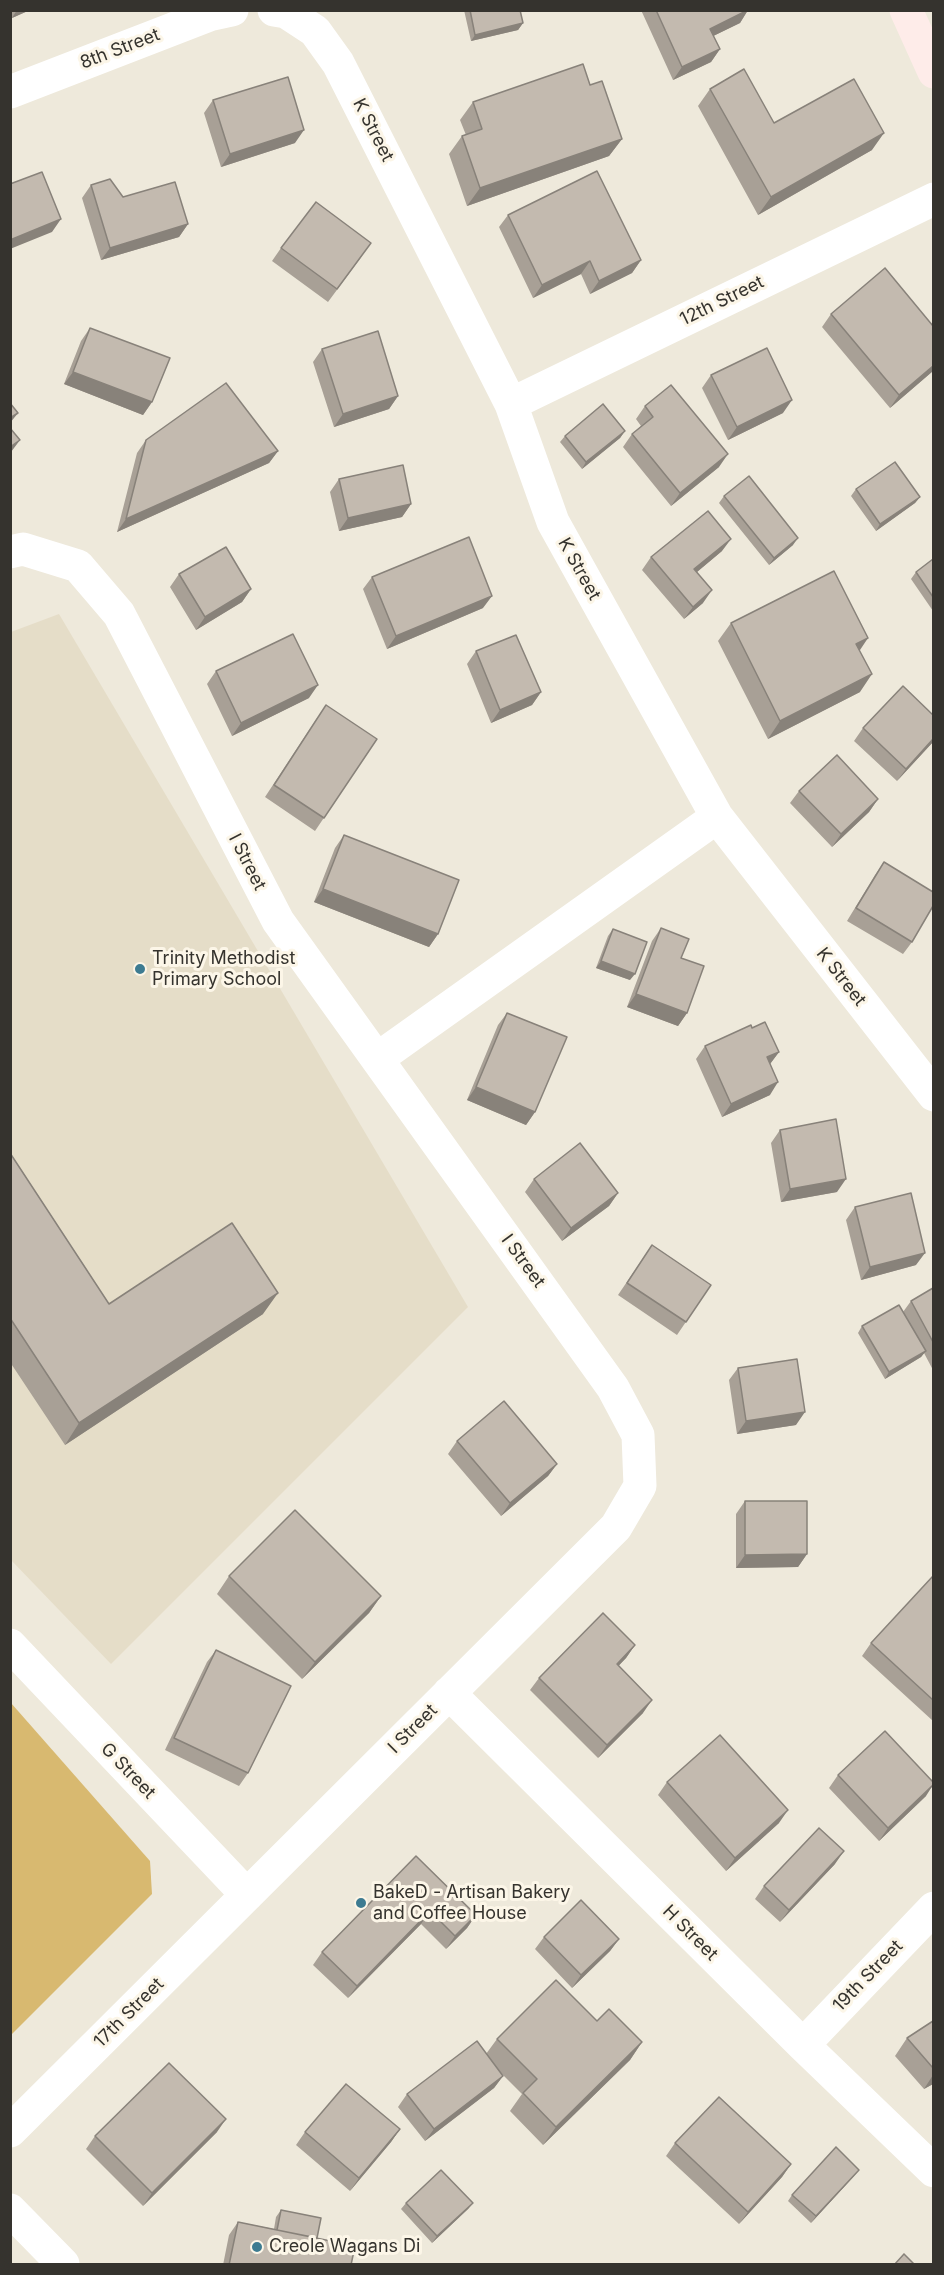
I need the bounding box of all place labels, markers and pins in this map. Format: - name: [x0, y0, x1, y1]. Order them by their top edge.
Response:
- place label: Trinity Methodist Primary School: [152, 948, 295, 990]
- marker: Trinity Methodist Primary School: [133, 962, 147, 976]
- place label: BakeD - Artisan Bakery and Coffee House: [373, 1882, 570, 1924]
- marker: BakeD - Artisan Bakery and Coffee House: [354, 1896, 368, 1910]
- place label: Creole Wagans Di: [269, 2236, 420, 2258]
- marker: Creole Wagans Di: [250, 2240, 264, 2254]

